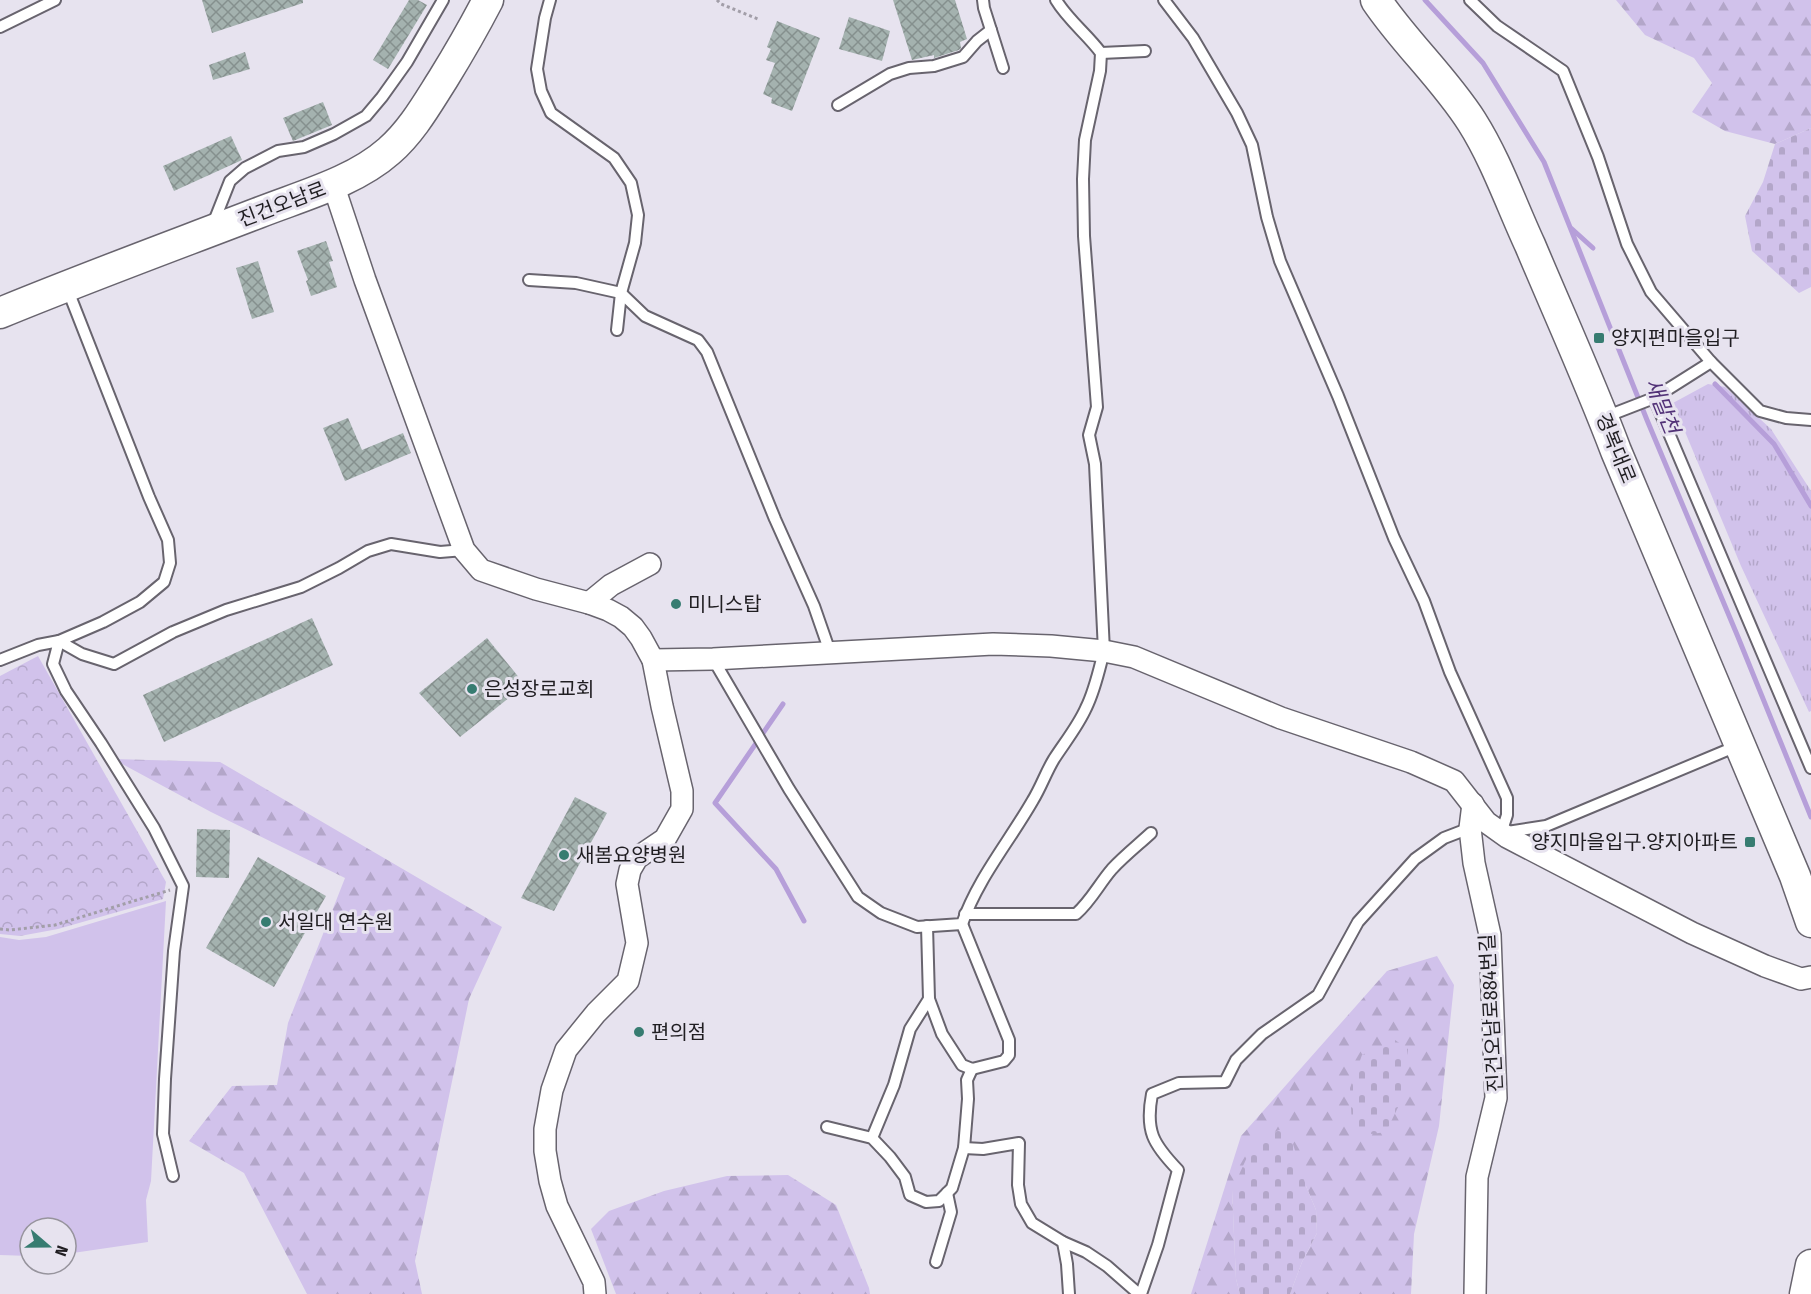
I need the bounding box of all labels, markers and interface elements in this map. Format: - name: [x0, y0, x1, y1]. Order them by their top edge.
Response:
- street label: 진건오남로: [235, 176, 329, 232]
- place label: 양지편마을입구: [1611, 326, 1740, 350]
- marker: 양지편마을입구: [1592, 331, 1606, 345]
- water label: 새말천: [1639, 374, 1686, 440]
- street label: 경복대로: [1591, 409, 1641, 487]
- place label: 미니스탑: [688, 592, 762, 616]
- marker: 미니스탑: [669, 597, 683, 611]
- place label: 은성장로교회: [484, 677, 594, 701]
- marker: 은성장로교회: [465, 682, 479, 696]
- place label: 양지마을입구.양지아파트: [1531, 830, 1738, 854]
- marker: 양지마을입구.양지아파트: [1743, 835, 1757, 849]
- place label: 새봄요양병원: [576, 843, 686, 867]
- marker: 새봄요양병원: [557, 848, 571, 862]
- place label: 서일대 연수원: [278, 910, 393, 934]
- marker: 서일대 연수원: [259, 915, 273, 929]
- street label: 진건오남로884번길: [1475, 933, 1507, 1093]
- place label: 편의점: [651, 1020, 706, 1044]
- marker: 편의점: [632, 1025, 646, 1039]
- north arrow: [18, 1216, 78, 1276]
- text: N: [51, 1243, 72, 1259]

